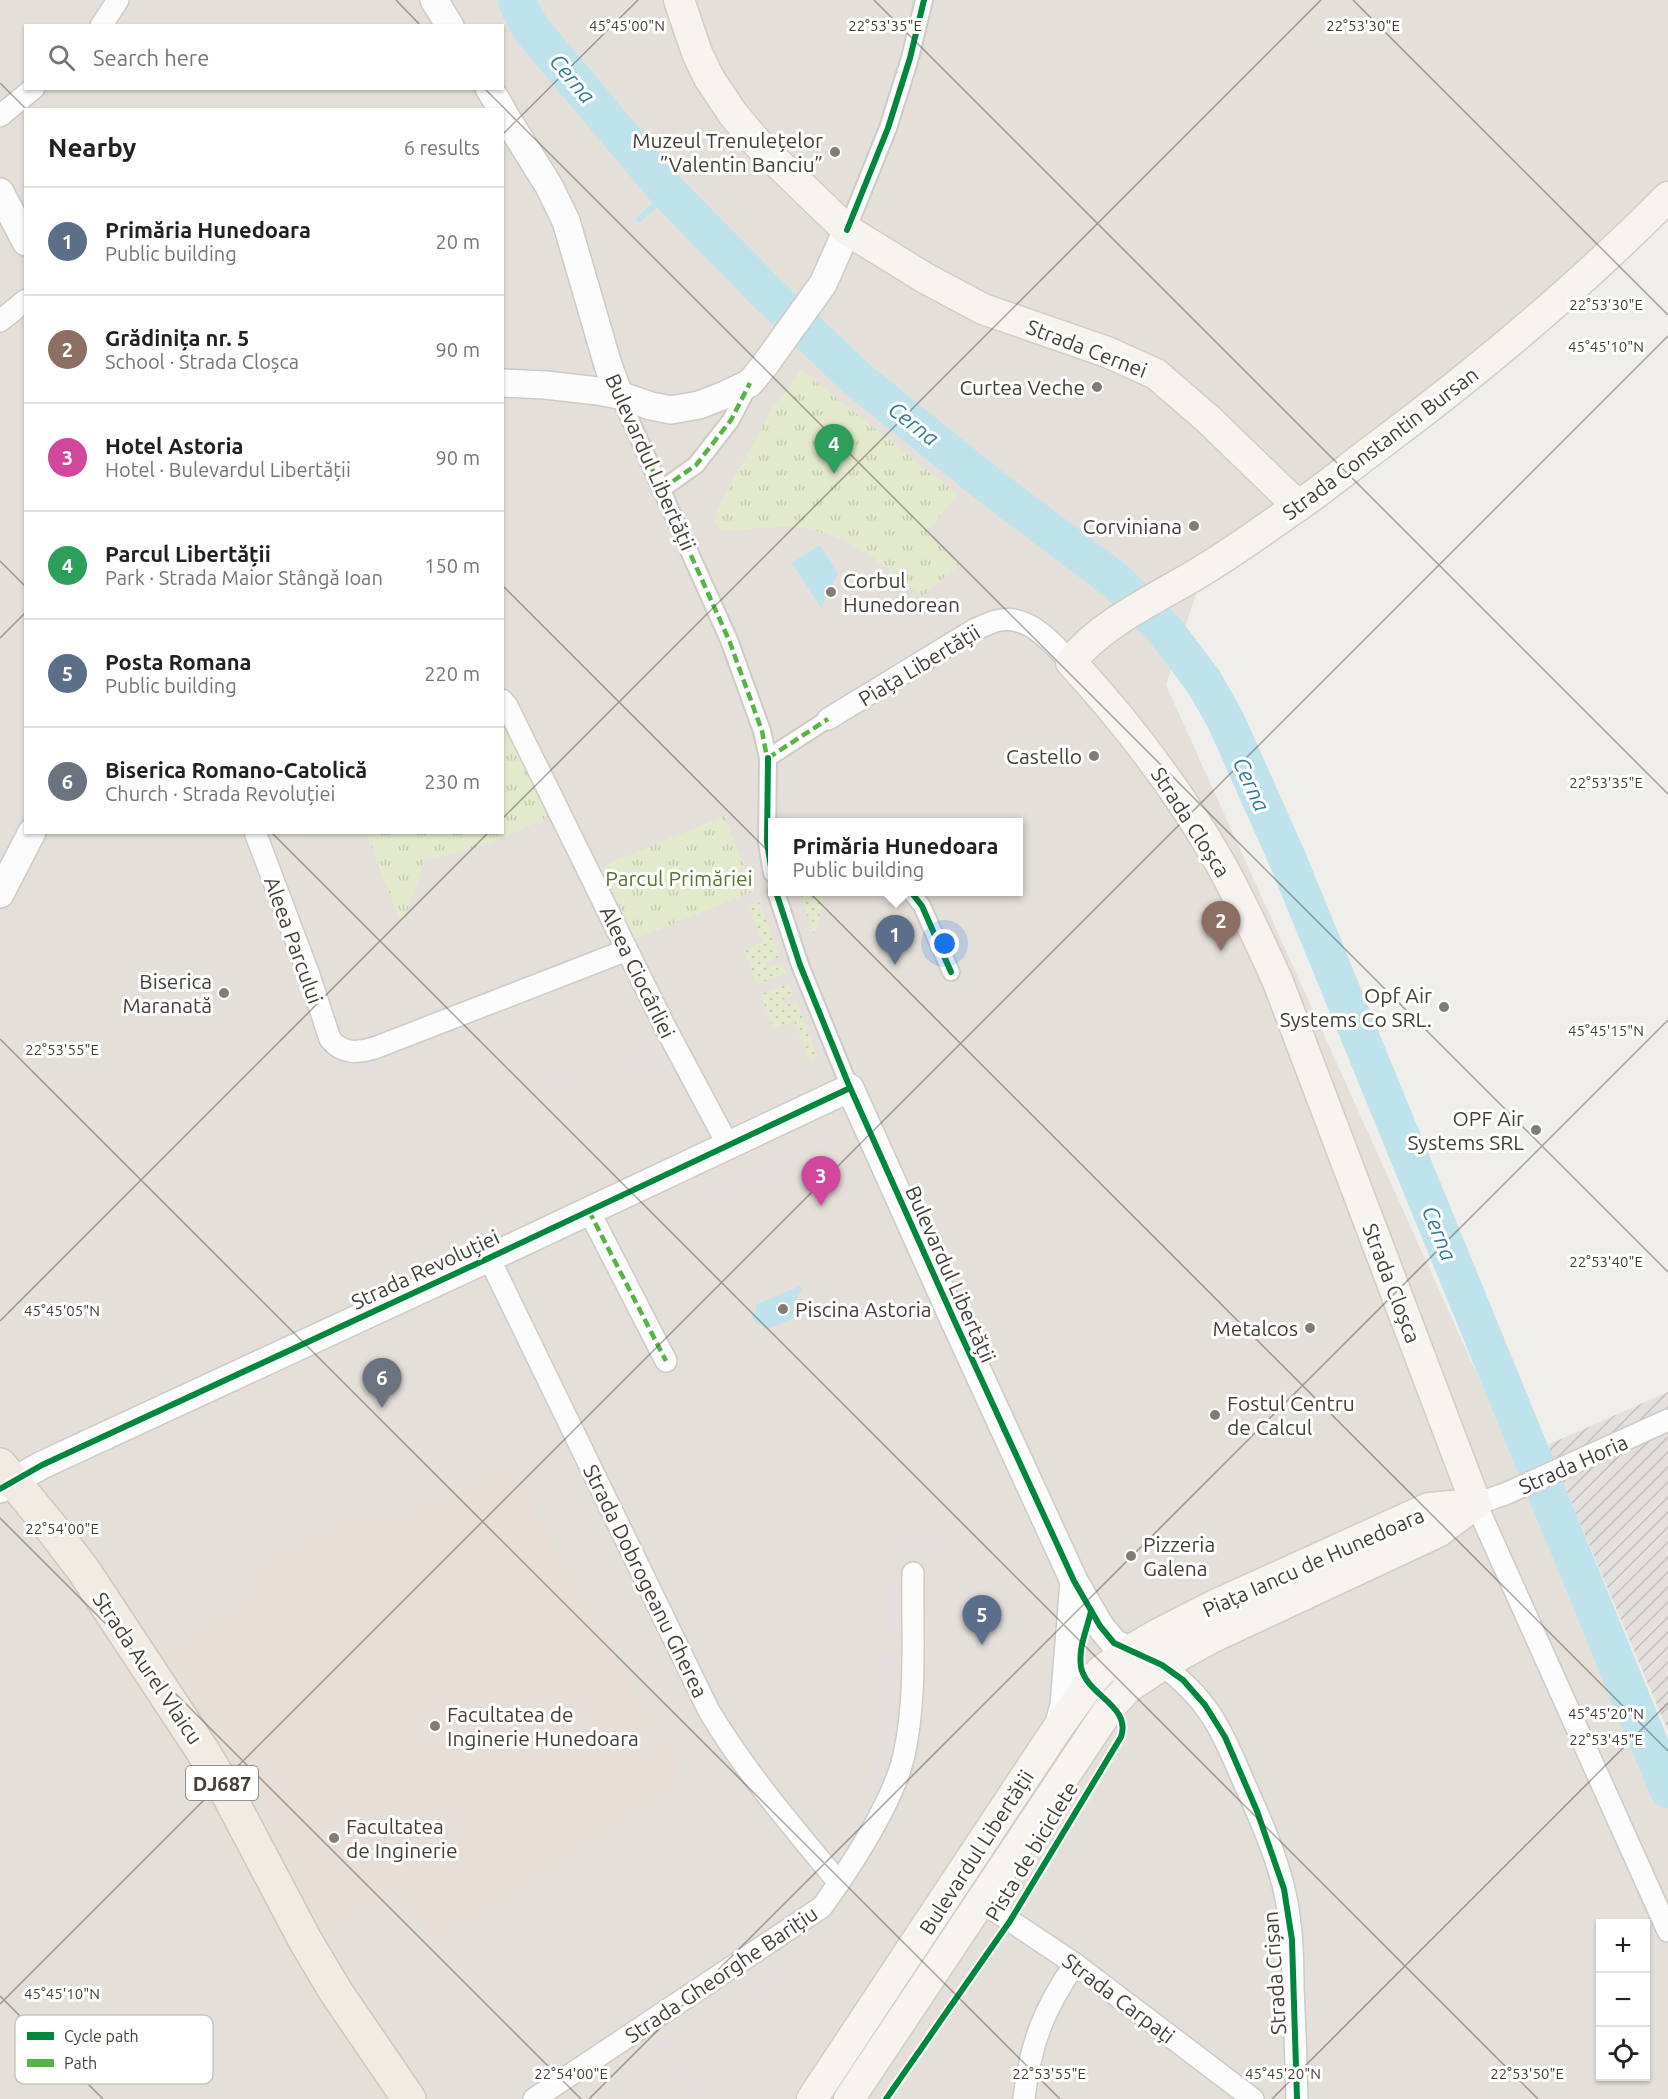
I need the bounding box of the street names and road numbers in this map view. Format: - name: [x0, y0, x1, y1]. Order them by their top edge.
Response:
- street label: Strada Cernei: [1023, 314, 1151, 382]
- street label: Strada Constantin Bursan: [1278, 362, 1482, 524]
- street label: Bulevardul Libertății: [601, 370, 701, 554]
- street label: Piața Libertății: [854, 619, 984, 711]
- street label: Strada Cloșca: [1147, 763, 1235, 881]
- street label: Aleea Parcului: [260, 873, 328, 1007]
- street label: Aleea Ciocârliei: [596, 902, 680, 1042]
- street label: Bulevardul Libertății: [901, 1182, 1001, 1366]
- street label: Strada Cloșca: [1358, 1220, 1426, 1346]
- street label: Strada Revoluției: [347, 1224, 503, 1314]
- street label: Strada Horia: [1515, 1429, 1631, 1499]
- street label: Strada Dobrogeanu Gherea: [579, 1460, 713, 1702]
- street label: Piața Iancu de Hunedoara: [1198, 1502, 1428, 1622]
- street label: Strada Aurel Vlaicu: [88, 1588, 208, 1748]
- street label: Bulevardul Libertății: [914, 1765, 1038, 1939]
- road number: DJ687: [186, 1766, 258, 1800]
- street label: Pista de biciclete: [980, 1777, 1082, 1925]
- street label: Strada Gheorghe Barițiu: [620, 1901, 822, 2047]
- street label: Strada Crișan: [1258, 1910, 1290, 2036]
- street label: Strada Carpați: [1058, 1948, 1180, 2048]

